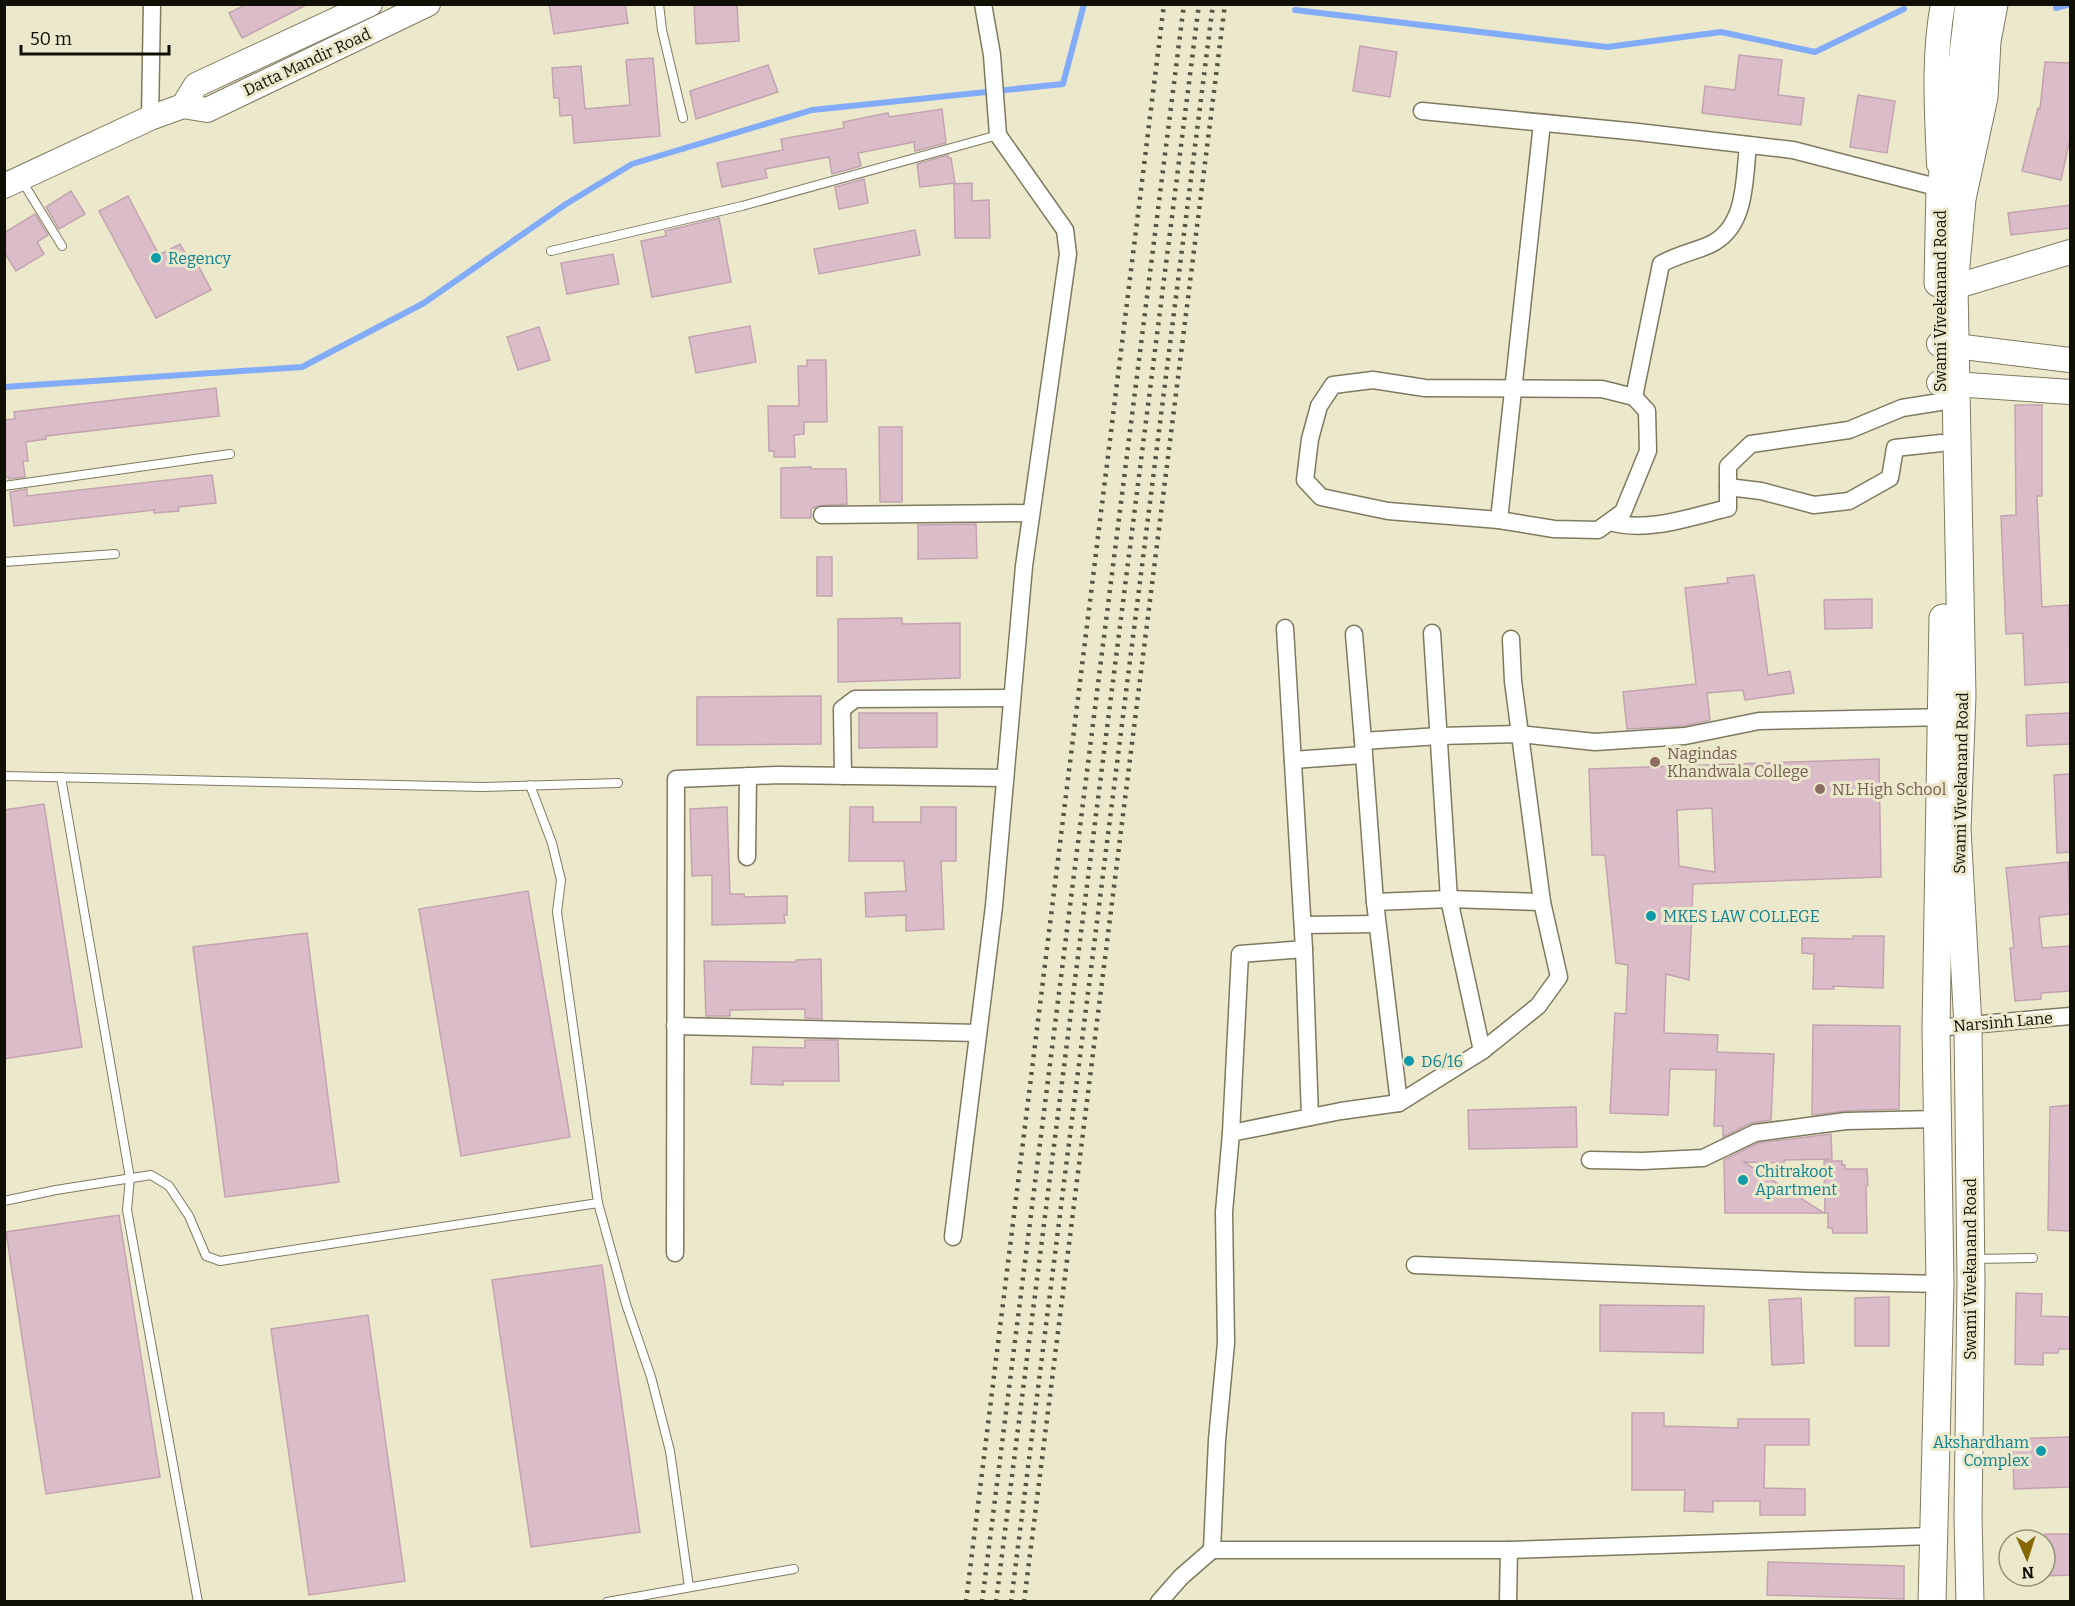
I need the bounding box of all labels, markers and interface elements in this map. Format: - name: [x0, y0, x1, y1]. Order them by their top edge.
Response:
- scale bar: [21, 18, 170, 56]
- street label: Datta Mandir Road: [240, 24, 374, 100]
- text: 50 m: [30, 28, 72, 50]
- street label: Swami Vivekanand Road: [1931, 210, 1950, 392]
- place label: Regency: [168, 249, 231, 268]
- marker: Regency: [149, 251, 163, 265]
- street label: Swami Vivekanand Road: [1950, 691, 1972, 874]
- place label: Nagindas Khandwala College: [1667, 744, 1808, 781]
- marker: Nagindas Khandwala College: [1648, 755, 1662, 769]
- place label: NL High School: [1832, 780, 1947, 799]
- marker: NL High School: [1813, 782, 1827, 796]
- place label: MKES LAW COLLEGE: [1663, 907, 1820, 926]
- marker: MKES LAW COLLEGE: [1644, 909, 1658, 923]
- street label: Narsinh Lane: [1952, 1008, 2054, 1036]
- place label: D6/16: [1421, 1052, 1463, 1071]
- marker: D6/16: [1402, 1054, 1416, 1068]
- place label: Chitrakoot Apartment: [1755, 1162, 1837, 1199]
- marker: Chitrakoot Apartment: [1736, 1173, 1750, 1187]
- street label: Swami Vivekanand Road: [1961, 1178, 1980, 1360]
- place label: Akshardham Complex: [1933, 1433, 2029, 1470]
- marker: Akshardham Complex: [2034, 1444, 2048, 1458]
- north arrow: [1997, 1528, 2057, 1588]
- text: N: [2021, 1563, 2034, 1582]

